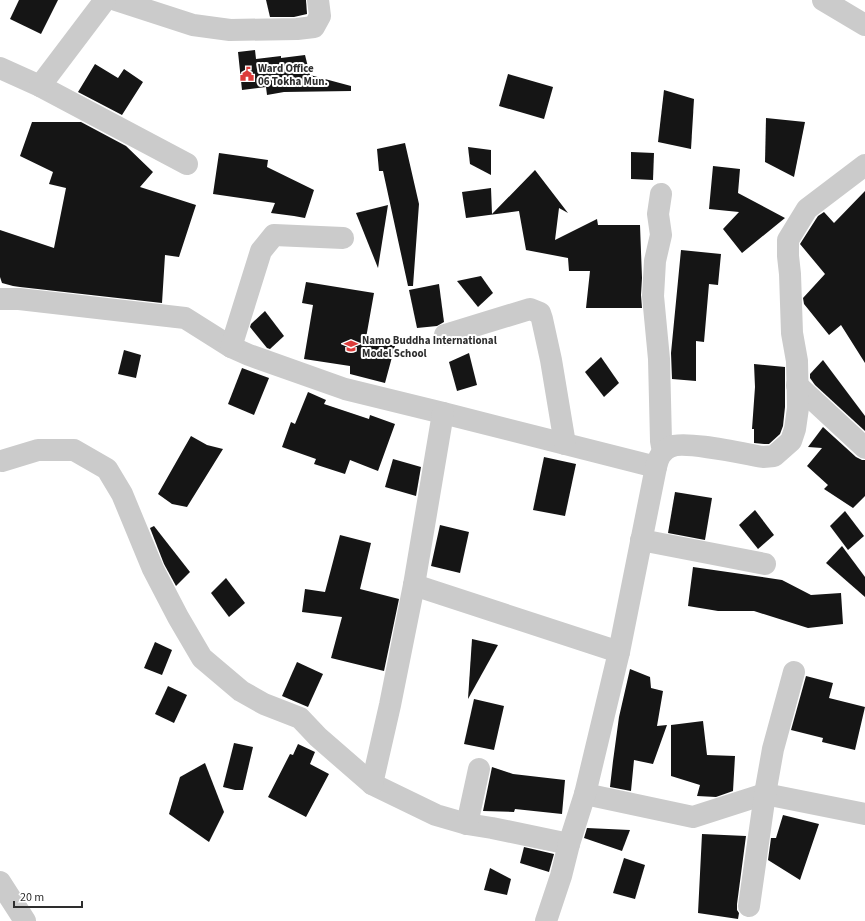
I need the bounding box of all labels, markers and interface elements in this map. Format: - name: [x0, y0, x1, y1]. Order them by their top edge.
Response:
- place label: Ward Office 06 Tokha Mun.: [258, 61, 328, 89]
- public building icon: Ward Office 06 Tokha Mun.: [239, 66, 255, 82]
- place label: Namo Buddha International Model School: [362, 333, 498, 361]
- school or university icon: Namo Buddha International Model School: [343, 338, 359, 354]
- scale bar: [14, 883, 82, 909]
- text: 20 m: [20, 889, 44, 906]

